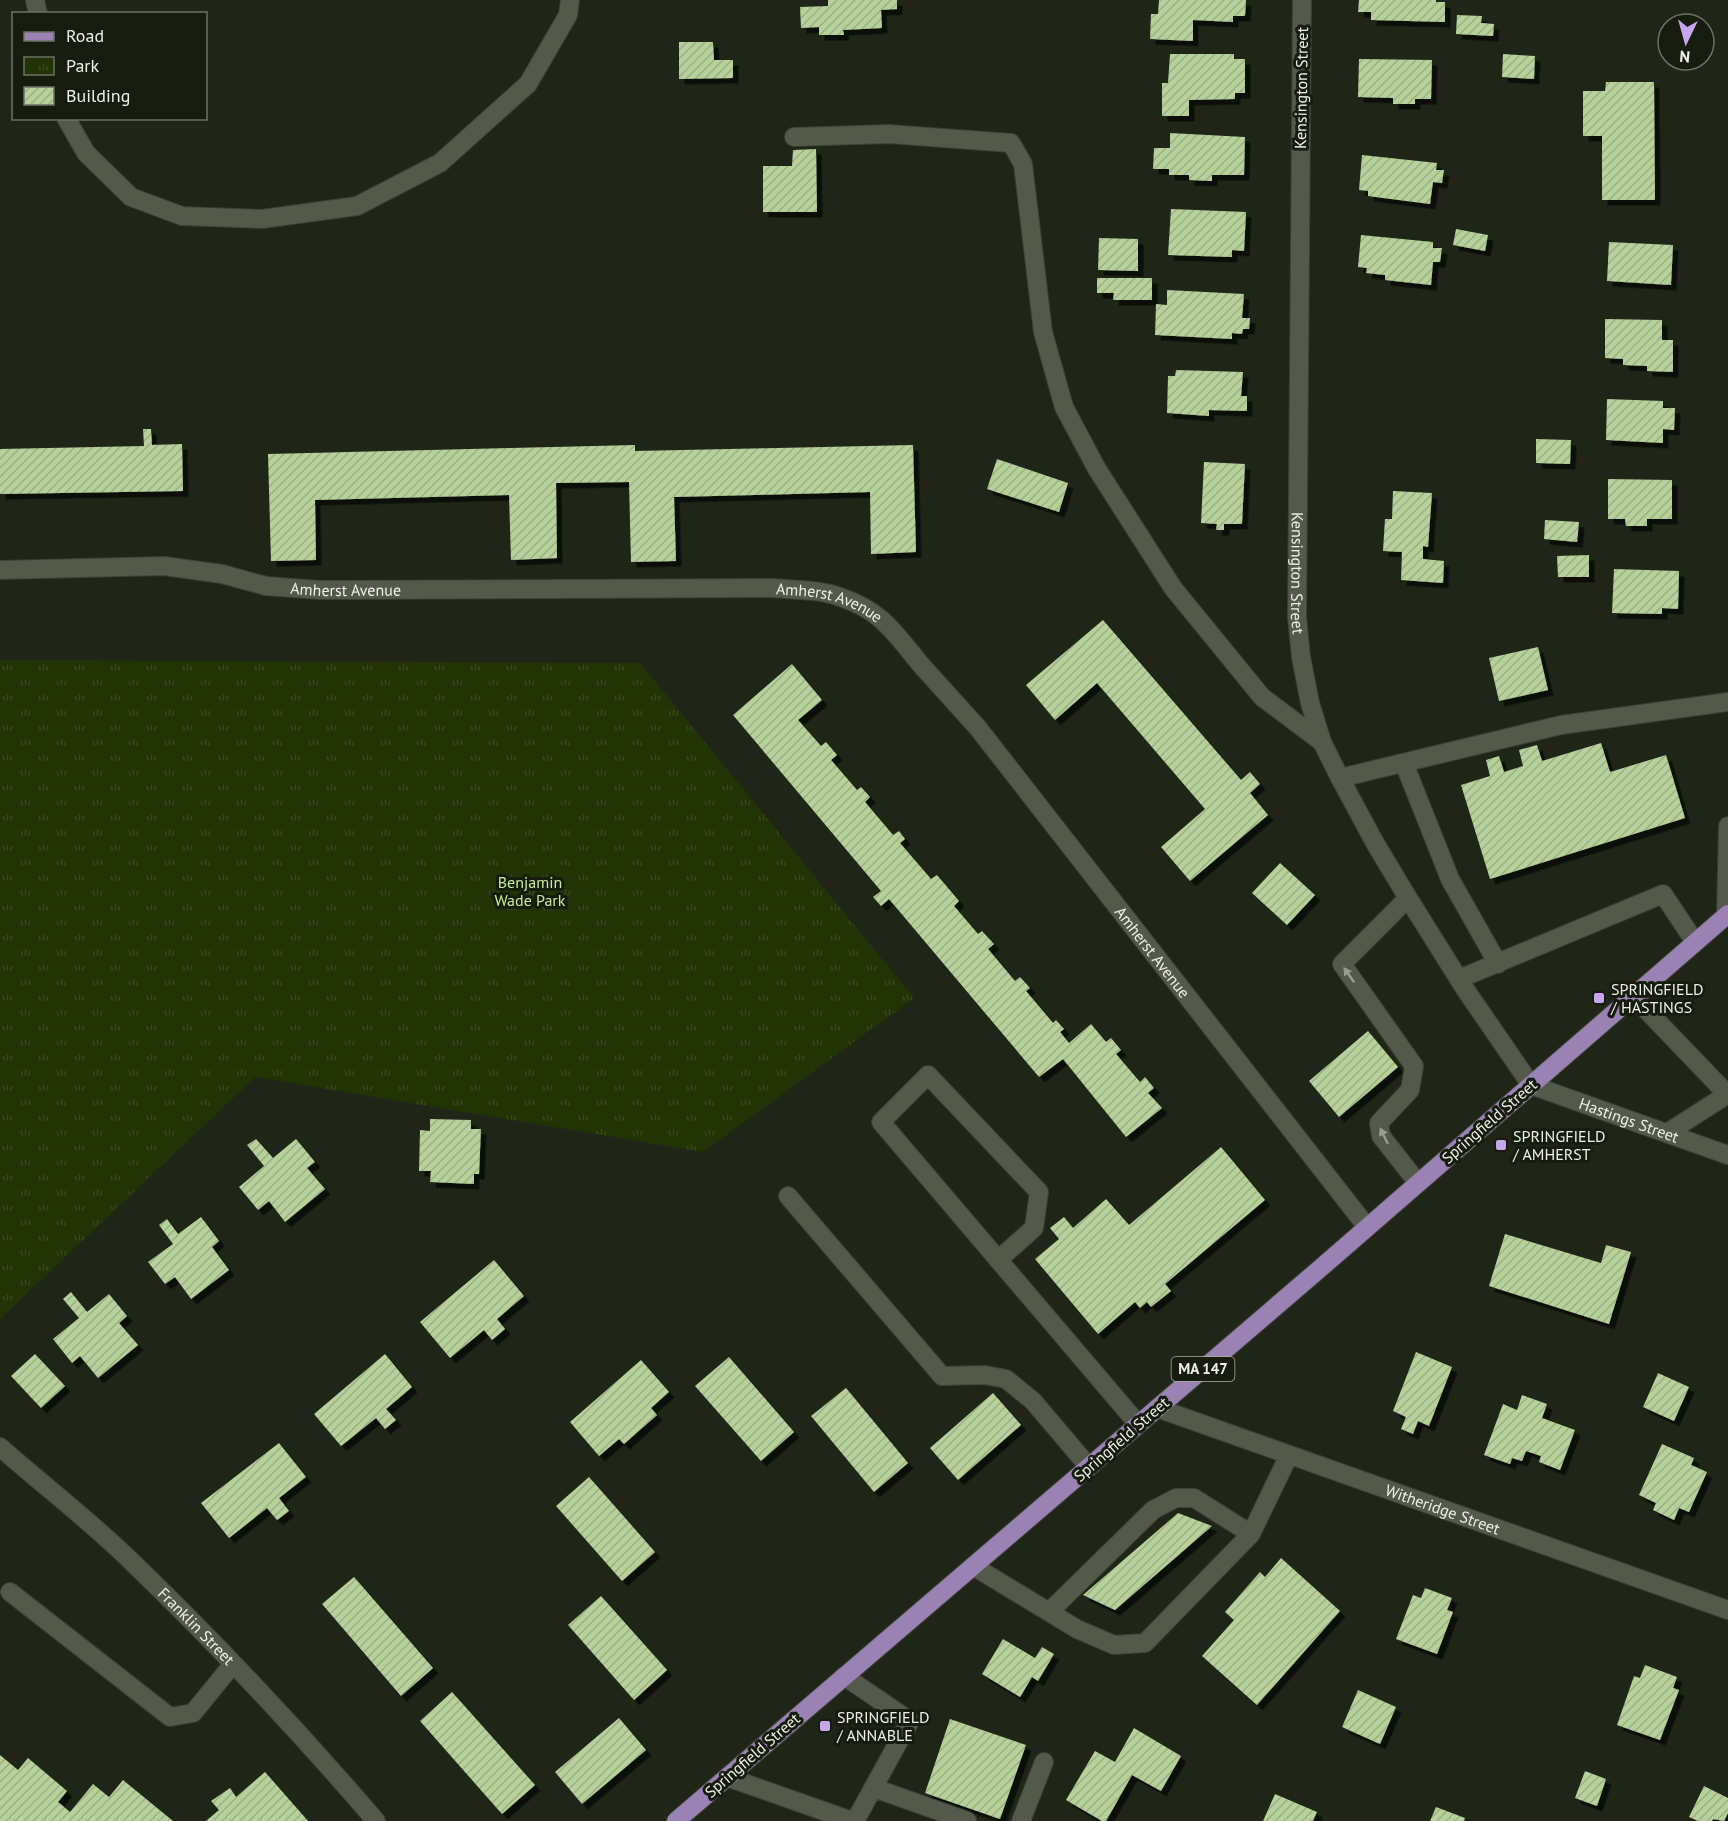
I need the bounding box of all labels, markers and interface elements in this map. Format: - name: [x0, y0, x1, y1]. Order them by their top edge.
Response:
- legend: [12, 12, 207, 120]
- north arrow: [1656, 12, 1716, 72]
- text: Road: [66, 24, 104, 47]
- street label: Kensington Street: [1290, 26, 1312, 149]
- text: N: [1679, 47, 1691, 67]
- text: Park: [66, 54, 99, 77]
- text: Building: [66, 84, 130, 107]
- street label: Kensington Street: [1287, 512, 1309, 636]
- street label: Amherst Avenue: [290, 578, 401, 600]
- street label: Amherst Avenue: [775, 578, 887, 627]
- park label: Benjamin Wade Park: [495, 872, 566, 910]
- street label: Amherst Avenue: [1111, 902, 1195, 1002]
- one-way arrow: [1343, 968, 1355, 984]
- place label: SPRINGFIELD / HASTINGS: [1610, 979, 1703, 1017]
- marker: SPRINGFIELD / HASTINGS: [1592, 991, 1606, 1005]
- street label: Springfield Street: [1437, 1074, 1541, 1168]
- street label: Hastings Street: [1576, 1093, 1682, 1147]
- place label: SPRINGFIELD / AMHERST: [1512, 1126, 1605, 1164]
- one-way arrow: [1380, 1127, 1390, 1145]
- marker: SPRINGFIELD / AMHERST: [1494, 1138, 1508, 1152]
- road number: MA 147: [1172, 1357, 1234, 1381]
- street label: Springfield Street: [1069, 1392, 1173, 1486]
- street label: Witheridge Street: [1383, 1480, 1503, 1539]
- street label: Franklin Street: [154, 1583, 239, 1669]
- place label: SPRINGFIELD / ANNABLE: [836, 1707, 929, 1745]
- street label: Springfield Street: [700, 1708, 804, 1802]
- marker: SPRINGFIELD / ANNABLE: [818, 1719, 832, 1733]

